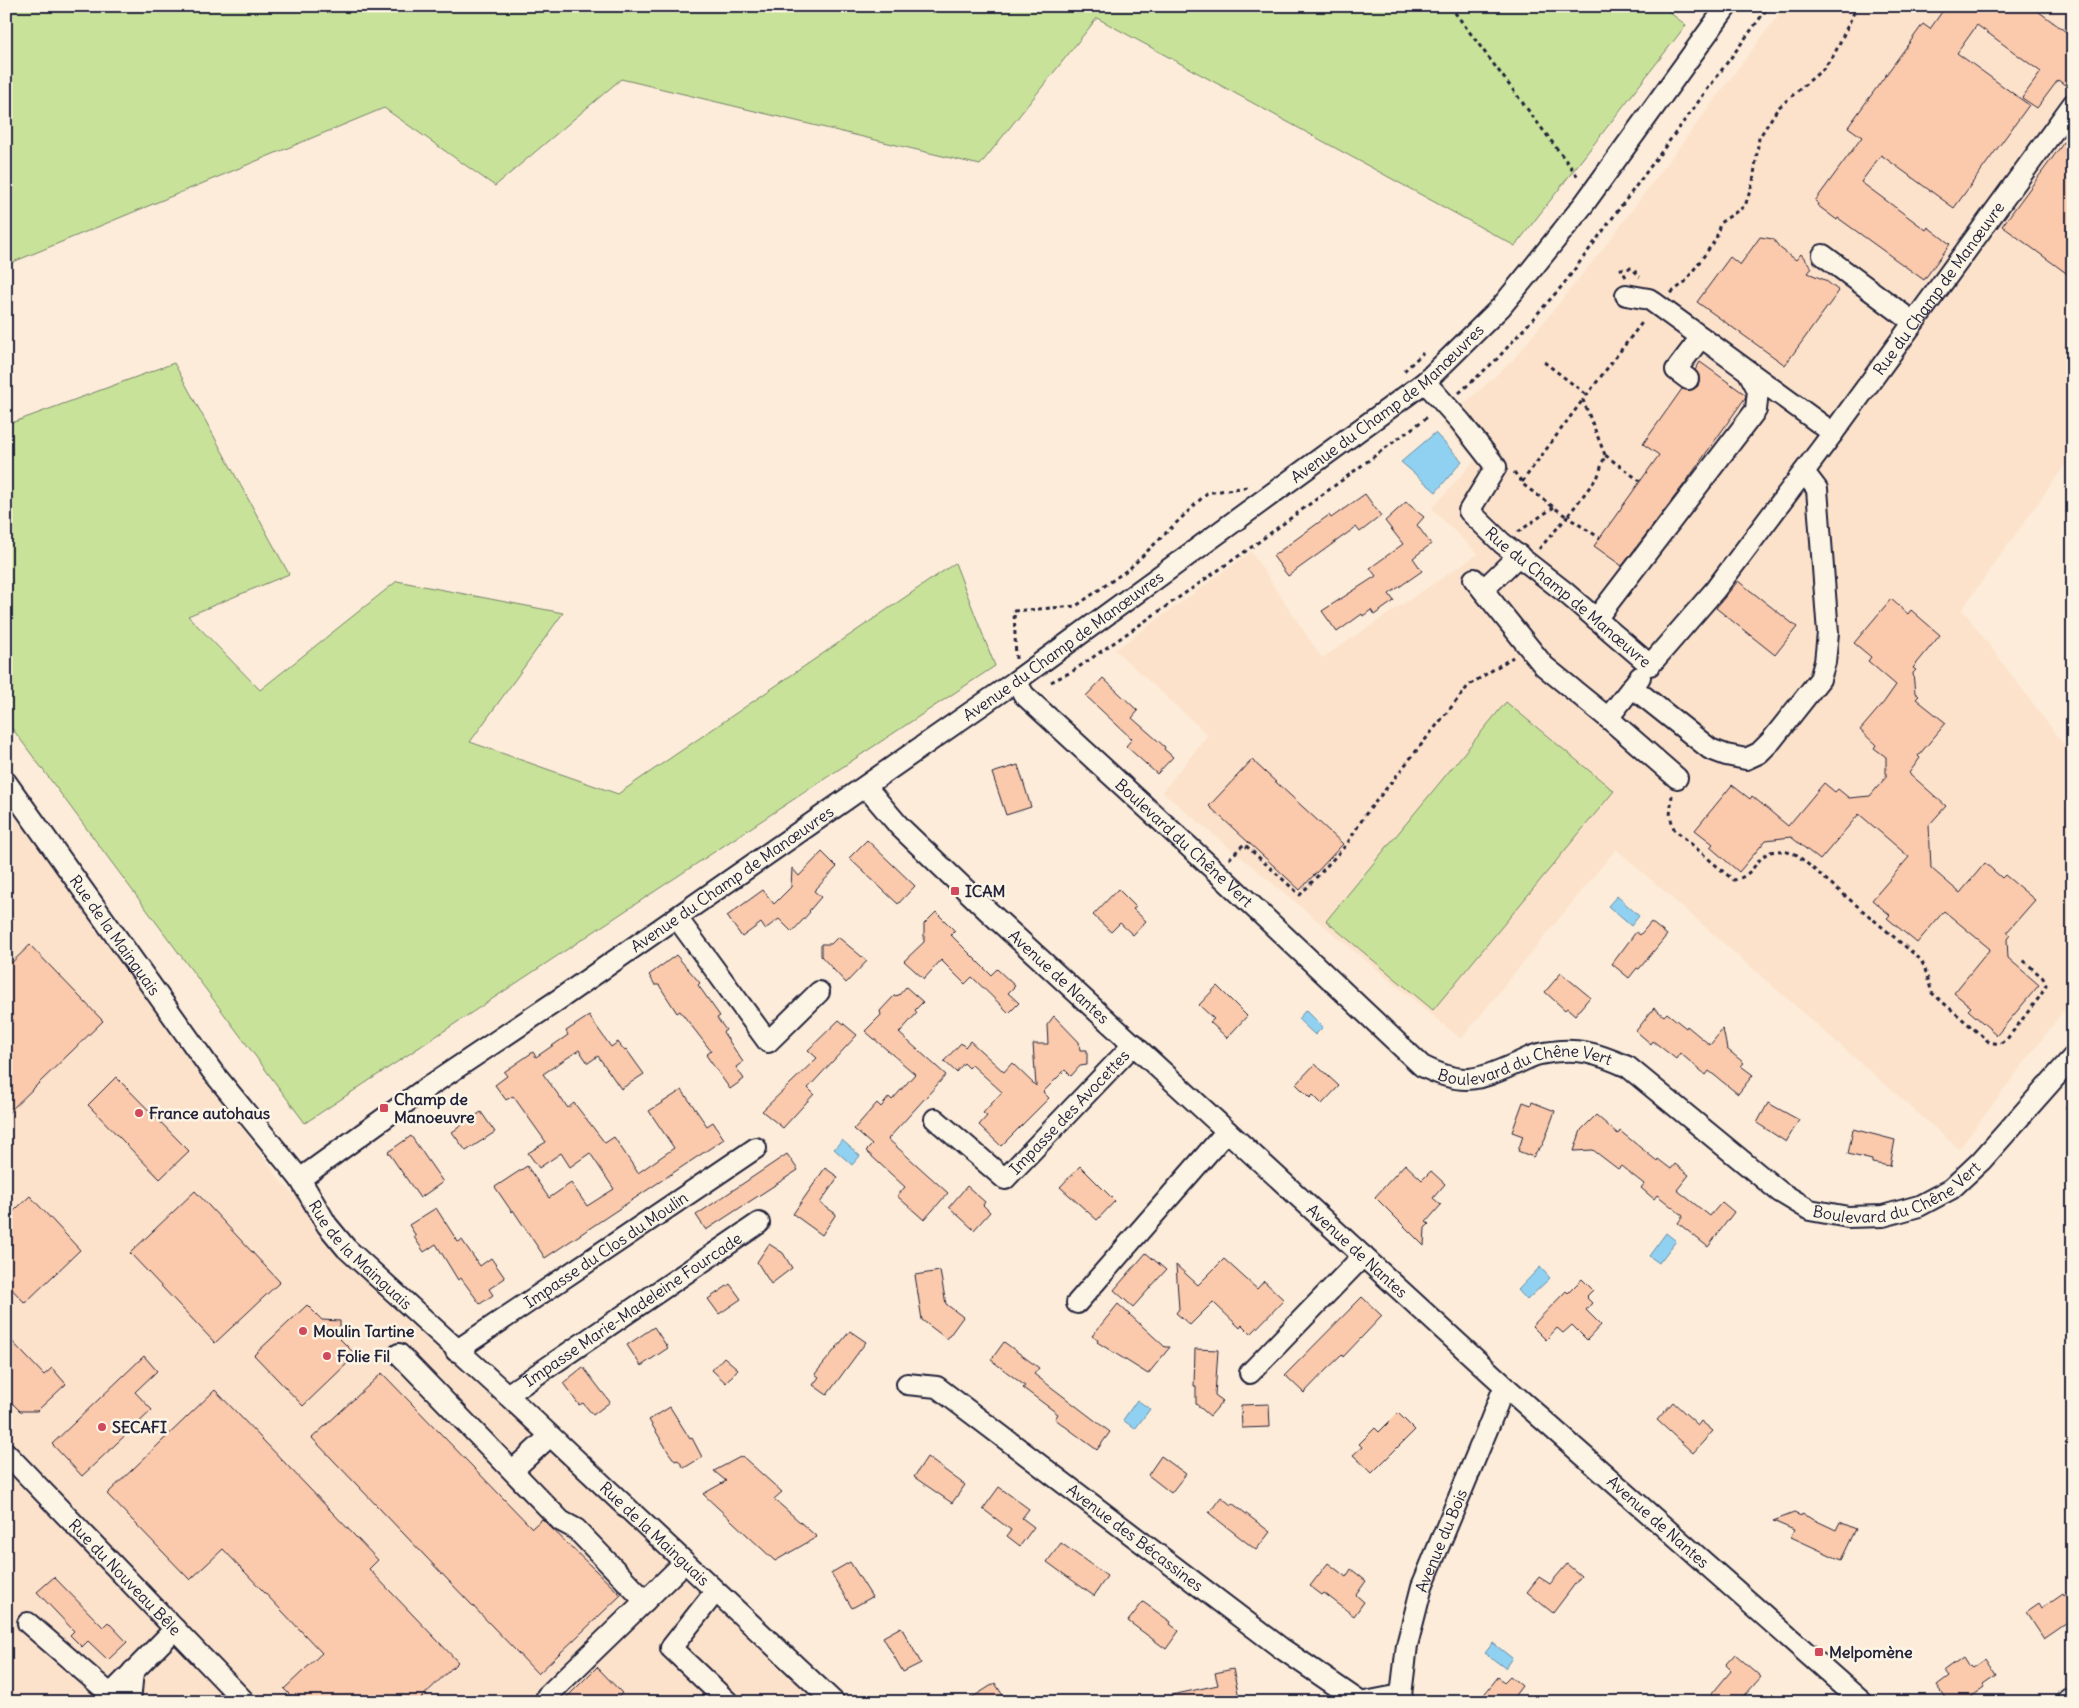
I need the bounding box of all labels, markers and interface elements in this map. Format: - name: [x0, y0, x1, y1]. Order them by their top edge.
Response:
- street label: Rue du Champ de Manœuvre: [1869, 198, 2008, 379]
- street label: Avenue du Champ de Manœuvres: [1287, 320, 1488, 487]
- street label: Rue du Champ de Manœuvre: [1481, 522, 1655, 672]
- street label: Avenue du Champ de Manœuvres: [959, 567, 1167, 725]
- street label: Boulevard du Chêne Vert: [1111, 774, 1258, 911]
- street label: Avenue du Champ de Manœuvres: [627, 801, 837, 956]
- street label: Rue de la Mainguais: [65, 871, 165, 999]
- place label: ICAM: [965, 881, 1006, 901]
- marker: ICAM: [949, 885, 961, 897]
- street label: Avenue de Nantes: [1005, 925, 1114, 1028]
- street label: Boulevard du Chêne Vert: [1435, 1041, 1615, 1089]
- street label: Impasse des Avocettes: [1005, 1045, 1133, 1179]
- place label: Champ de Manoeuvre: [394, 1089, 475, 1127]
- marker: Champ de Manoeuvre: [378, 1102, 390, 1114]
- place label: France autohaus: [149, 1103, 270, 1123]
- marker: France autohaus: [133, 1107, 145, 1119]
- street label: Boulevard du Chêne Vert: [1811, 1157, 1985, 1227]
- street label: Impasse du Clos du Moulin: [520, 1187, 692, 1312]
- street label: Rue de la Mainguais: [305, 1197, 416, 1314]
- street label: Avenue de Nantes: [1303, 1200, 1412, 1302]
- street label: Impasse Marie-Madeleine Fourcade: [520, 1228, 745, 1391]
- place label: Moulin Tartine: [313, 1321, 415, 1341]
- marker: Moulin Tartine: [297, 1325, 309, 1337]
- place label: Folie Fil: [337, 1346, 390, 1366]
- marker: Folie Fil: [321, 1350, 333, 1362]
- place label: SECAFI: [112, 1417, 167, 1437]
- marker: SECAFI: [96, 1421, 108, 1433]
- street label: Avenue de Nantes: [1603, 1471, 1713, 1572]
- street label: Rue de la Mainguais: [596, 1477, 714, 1590]
- street label: Avenue des Bécassines: [1063, 1479, 1207, 1596]
- street label: Avenue du Bois: [1411, 1486, 1471, 1594]
- street label: Rue du Nouveau Bêle: [65, 1515, 186, 1639]
- place label: Melpomène: [1829, 1642, 1913, 1663]
- marker: Melpomène: [1813, 1646, 1825, 1658]

